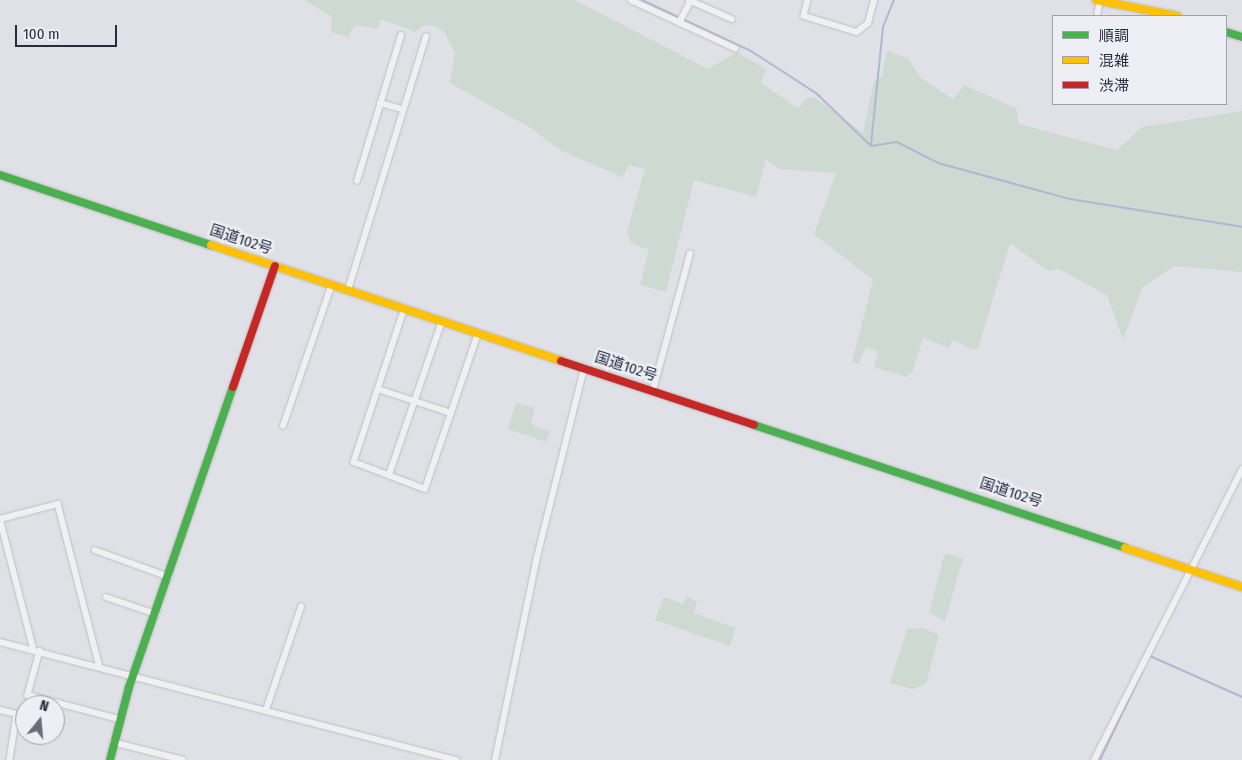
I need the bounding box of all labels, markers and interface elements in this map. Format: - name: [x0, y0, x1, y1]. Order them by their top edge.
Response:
- scale bar: [18, 15, 120, 47]
- legend: [1052, 15, 1227, 105]
- text: 100 m: [23, 25, 60, 43]
- text: 順調: [1099, 27, 1129, 45]
- text: 混雑: [1099, 52, 1129, 70]
- text: 渋滞: [1099, 77, 1129, 95]
- street label: 国道102号: [207, 221, 275, 259]
- street label: 国道102号: [592, 348, 660, 386]
- street label: 国道102号: [977, 474, 1045, 512]
- north arrow: [15, 695, 65, 745]
- text: N: [38, 697, 51, 715]

